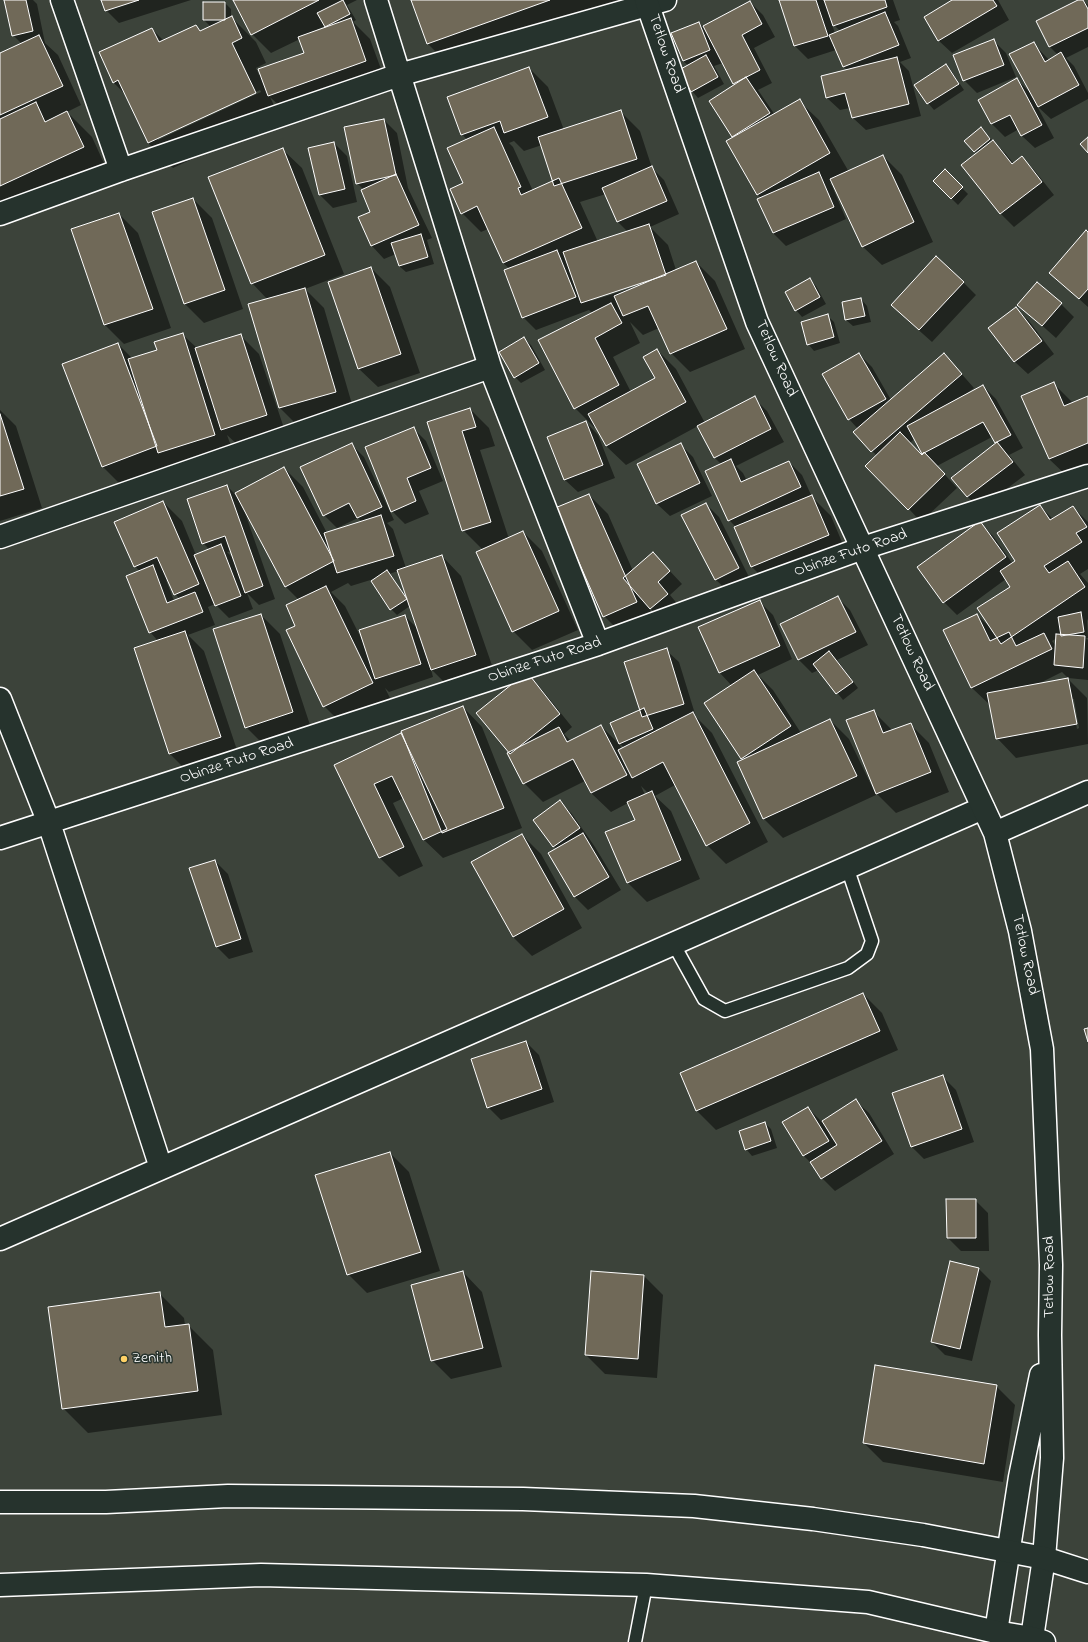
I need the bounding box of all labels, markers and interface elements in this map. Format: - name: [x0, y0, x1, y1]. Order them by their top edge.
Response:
- street label: Tetlow Road: [643, 12, 687, 96]
- street label: Tetlow Road: [750, 318, 800, 400]
- street label: Obinze Futo Road: [792, 526, 910, 582]
- street label: Tetlow Road: [885, 612, 937, 694]
- street label: Obinze Futo Road: [486, 634, 604, 688]
- street label: Obinze Futo Road: [178, 735, 296, 789]
- street label: Tetlow Road: [1006, 913, 1042, 997]
- street label: Tetlow Road: [1040, 1236, 1060, 1318]
- place label: Zenith: [132, 1349, 172, 1369]
- marker: Zenith: [119, 1354, 129, 1364]

